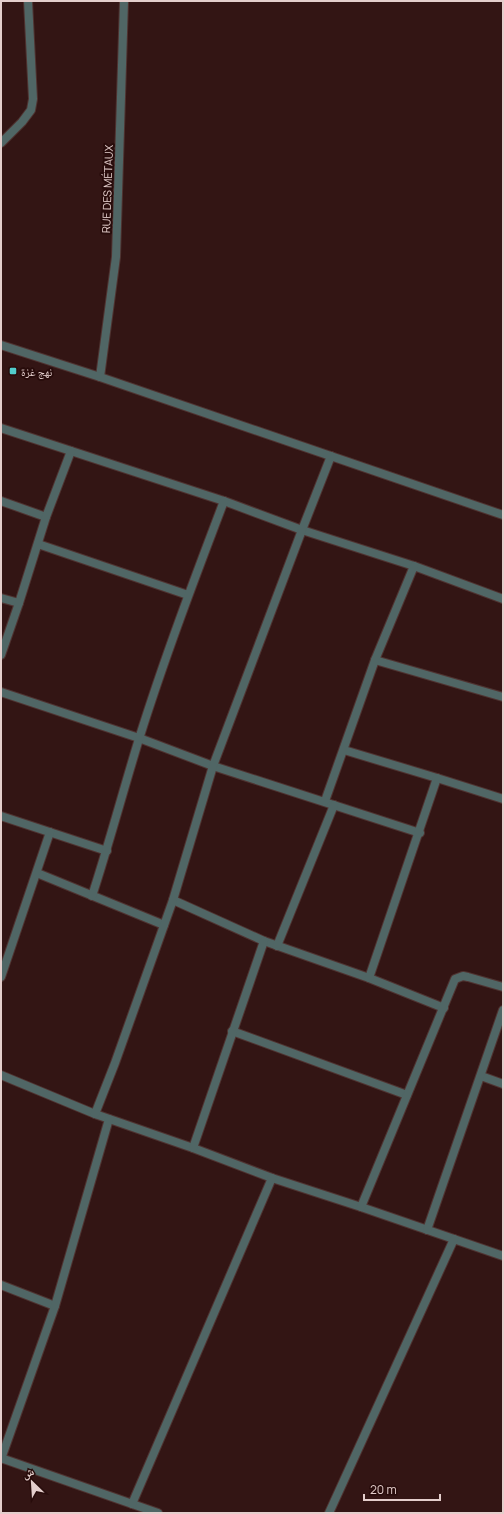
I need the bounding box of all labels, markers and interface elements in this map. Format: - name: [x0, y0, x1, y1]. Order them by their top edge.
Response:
- street label: RUE DES MÉTAUX: [98, 144, 116, 233]
- place label: نهج غزة: [21, 364, 52, 379]
- marker: نهج غزة: [8, 366, 18, 376]
- north arrow: [12, 1462, 52, 1502]
- text: ش: [19, 1463, 37, 1483]
- scale bar: [364, 1476, 440, 1502]
- text: 20 m: [370, 1481, 397, 1498]

